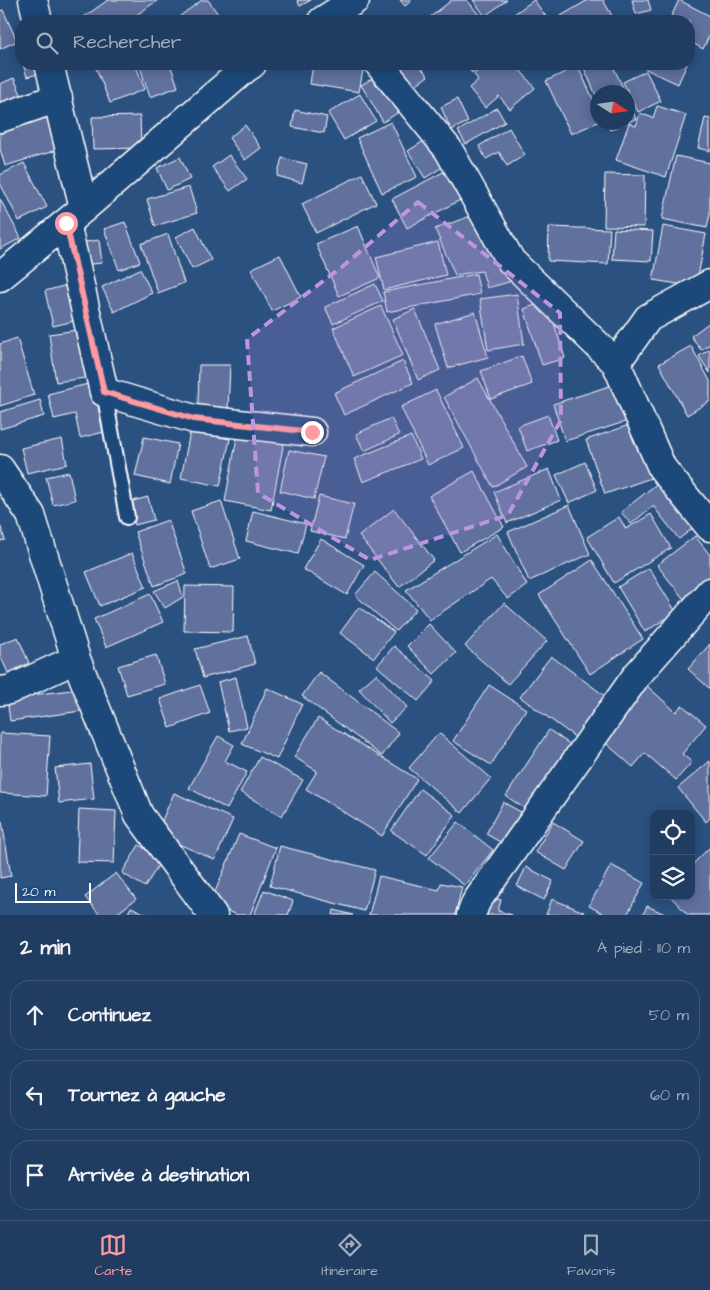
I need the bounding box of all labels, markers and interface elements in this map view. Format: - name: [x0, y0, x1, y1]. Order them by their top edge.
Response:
- search box: [15, 15, 695, 70]
- icon: search: [33, 29, 61, 57]
- text: Rechercher: [73, 29, 181, 56]
- north arrow: [590, 85, 635, 130]
- route start: [55, 212, 78, 235]
- route end: [301, 421, 324, 444]
- map controls: [650, 810, 695, 900]
- button: locate: [650, 810, 695, 855]
- button: layers: [650, 855, 695, 900]
- scale bar: [15, 880, 91, 903]
- text: 20 m: [22, 882, 55, 902]
- text: 2 min: [20, 933, 70, 962]
- text: À pied · 110 m: [597, 937, 690, 959]
- icon: ahead: [21, 1001, 49, 1029]
- text: Continuez: [68, 1002, 151, 1029]
- text: 50 m: [649, 1004, 689, 1026]
- icon: left: [21, 1081, 49, 1109]
- text: Tournez à gauche: [68, 1082, 226, 1109]
- text: 60 m: [650, 1084, 689, 1106]
- icon: arrive: [21, 1161, 49, 1189]
- text: Arrivée à destination: [68, 1162, 249, 1189]
- tab: Carte: [94, 1231, 132, 1281]
- tab: Itinéraire: [321, 1231, 378, 1281]
- tab: Favoris: [567, 1231, 616, 1281]

